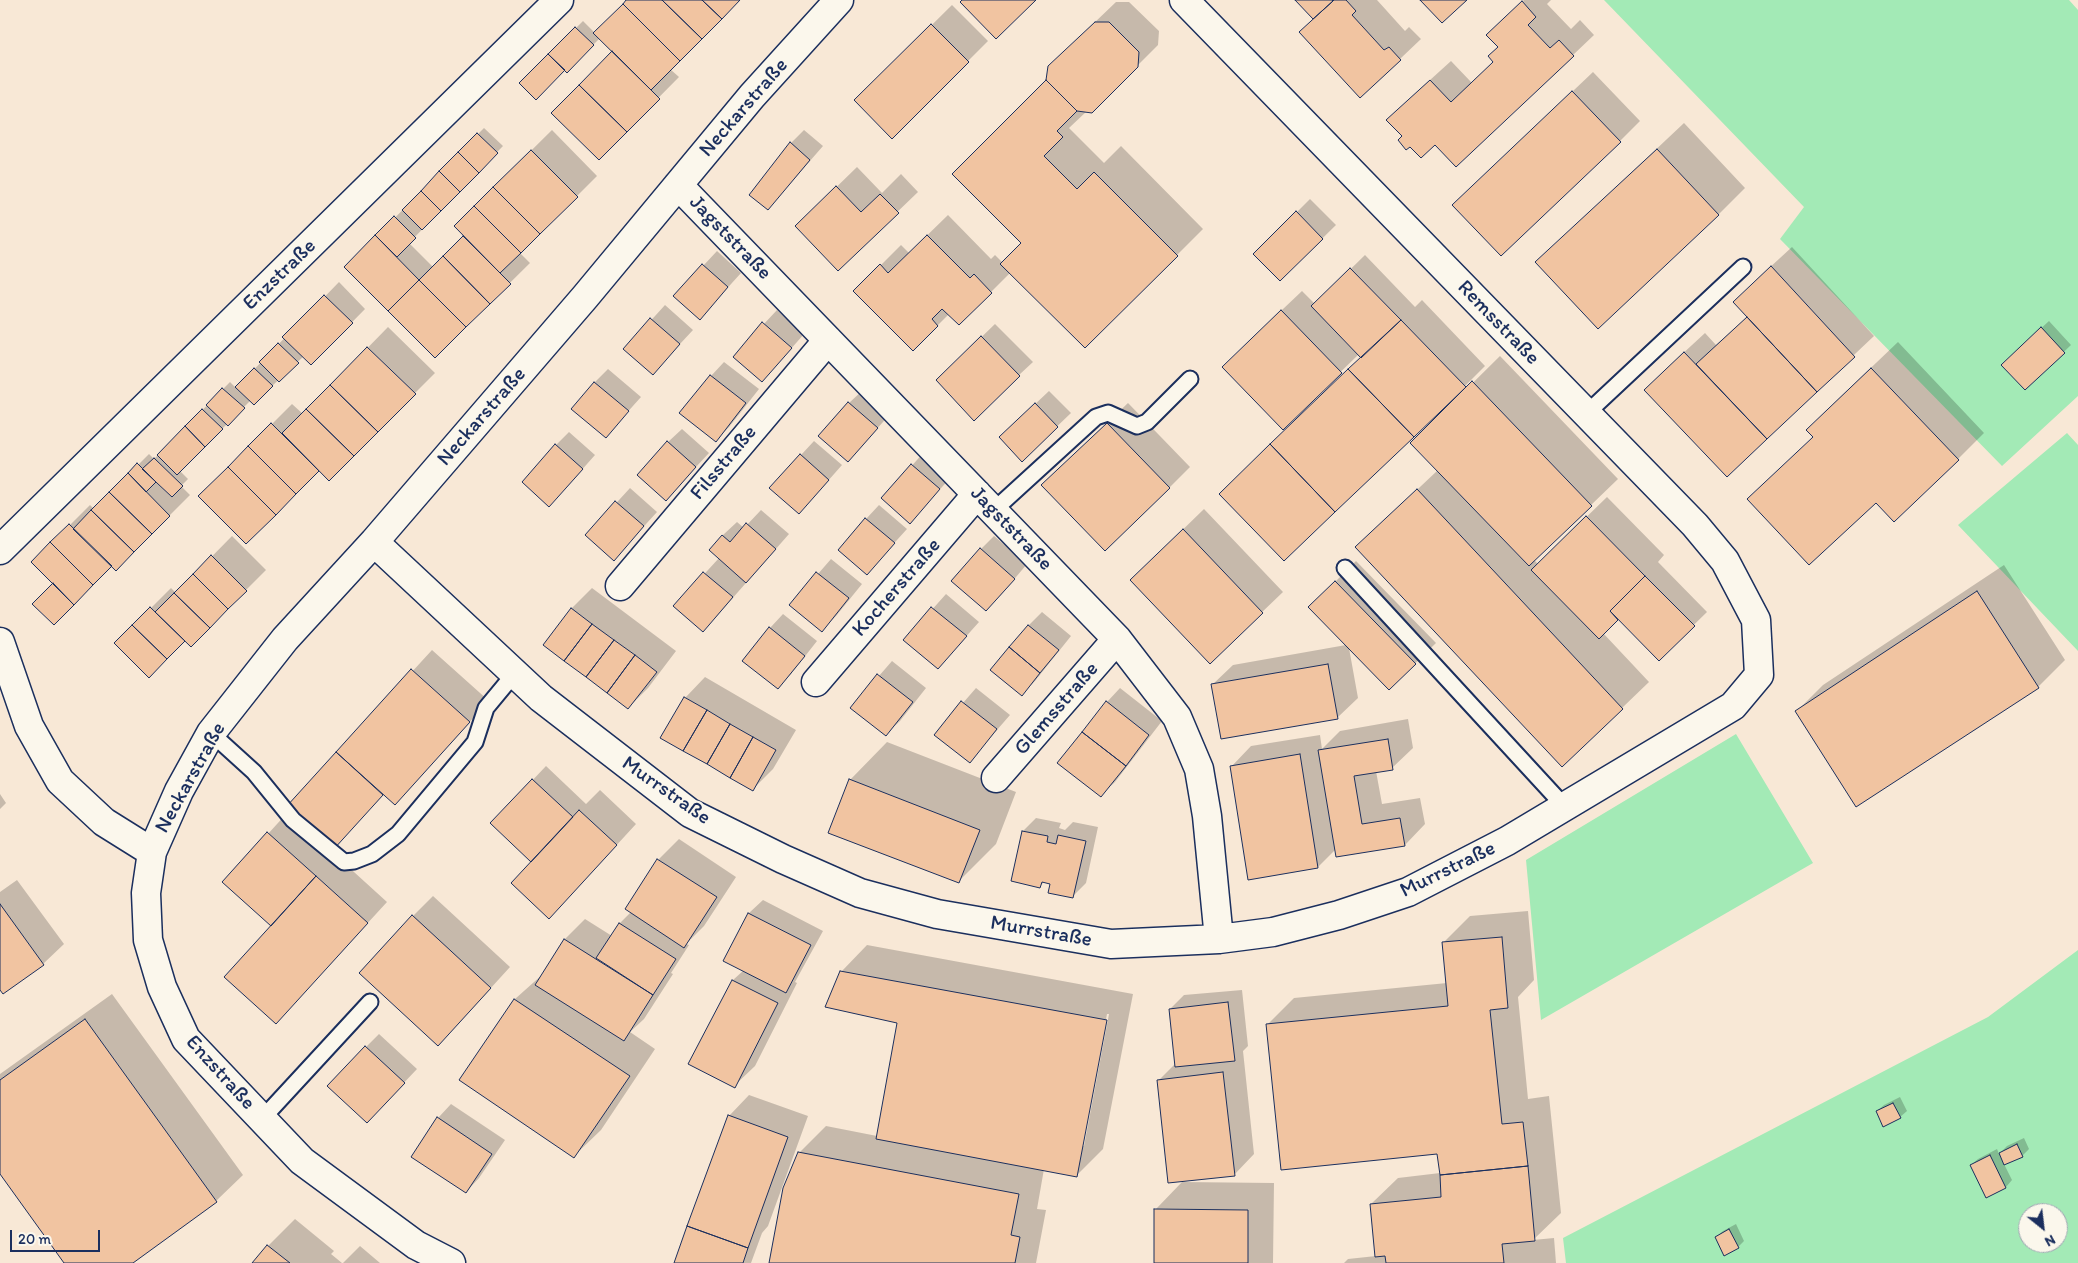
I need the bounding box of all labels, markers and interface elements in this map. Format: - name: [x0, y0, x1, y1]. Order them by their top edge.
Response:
- street label: Neckarstraße: [694, 53, 794, 163]
- street label: Jagststraße: [683, 190, 777, 286]
- street label: Enzstraße: [238, 234, 322, 316]
- street label: Remsstraße: [1451, 275, 1545, 371]
- street label: Neckarstraße: [432, 362, 532, 472]
- street label: Filsstraße: [685, 420, 763, 506]
- street label: Jagststraße: [964, 481, 1058, 577]
- street label: Kocherstraße: [847, 534, 947, 642]
- street label: Glemsstraße: [1010, 657, 1104, 761]
- street label: Neckarstraße: [150, 718, 232, 838]
- street label: Murrstraße: [617, 751, 715, 831]
- street label: Murrstraße: [1396, 836, 1500, 904]
- street label: Murrstraße: [988, 911, 1094, 953]
- street label: Enzstraße: [180, 1030, 260, 1116]
- north arrow: [2018, 1203, 2068, 1253]
- scale bar: [12, 1220, 102, 1252]
- text: 20 m: [18, 1230, 51, 1248]
- text: N: [2042, 1231, 2058, 1250]

